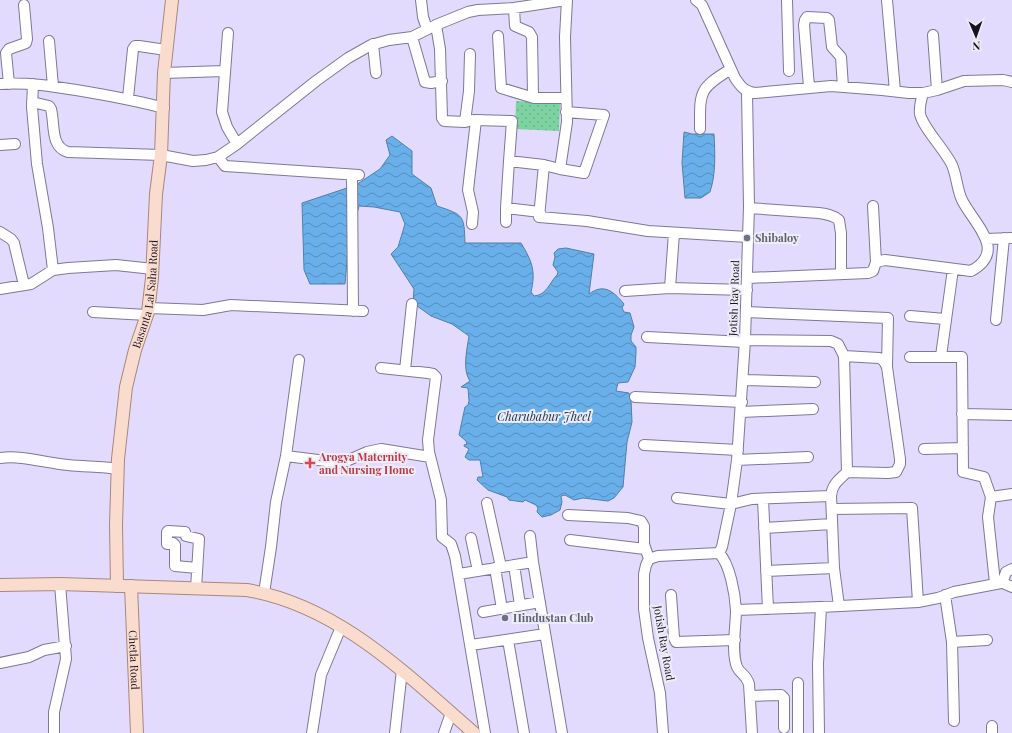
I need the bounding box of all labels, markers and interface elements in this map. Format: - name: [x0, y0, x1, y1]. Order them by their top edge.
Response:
- north arrow: [956, 16, 996, 56]
- text: N: [972, 39, 981, 54]
- place label: Shibaloy: [755, 230, 799, 245]
- marker: Shibaloy: [742, 233, 752, 243]
- street label: Basanta Lal Saha Road: [128, 239, 161, 350]
- street label: Jotish Ray Road: [725, 259, 742, 337]
- water label: Charubabur Jheel: [497, 408, 592, 424]
- place label: Arogya Maternity and Nursing Home: [318, 449, 415, 477]
- marker: Arogya Maternity and Nursing Home: [304, 457, 316, 469]
- street label: Jotish Ray Road: [650, 603, 679, 682]
- place label: Hindustan Club: [513, 610, 594, 625]
- marker: Hindustan Club: [500, 613, 510, 623]
- street label: Chetla Road: [126, 630, 143, 691]

